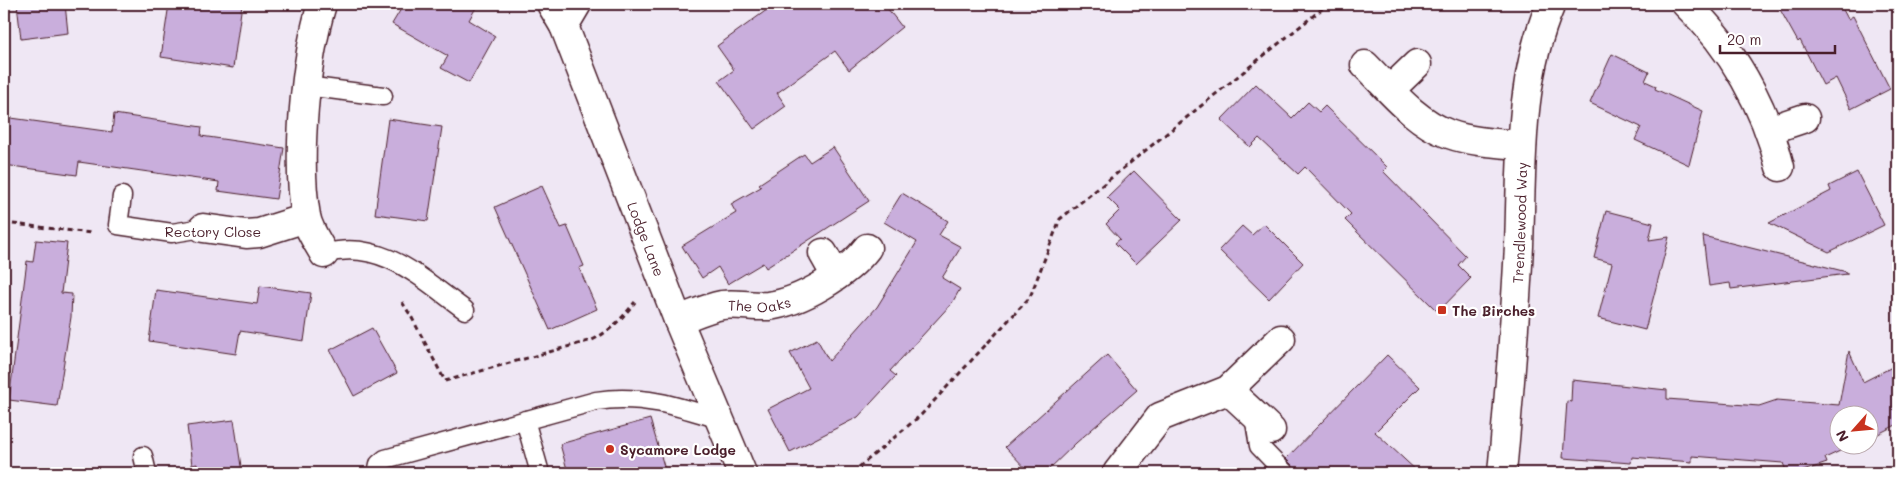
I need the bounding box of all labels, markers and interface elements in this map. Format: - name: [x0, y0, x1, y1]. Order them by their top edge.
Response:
- scale bar: [1720, 22, 1834, 54]
- text: 20 m: [1727, 29, 1761, 49]
- street label: Trendlewood Way: [1507, 162, 1531, 284]
- street label: Lodge Lane: [624, 199, 670, 279]
- street label: Rectory Close: [165, 222, 261, 241]
- street label: The Oaks: [728, 292, 793, 316]
- place label: The Birches: [1452, 301, 1535, 320]
- marker: The Birches: [1436, 304, 1448, 316]
- north arrow: [1830, 404, 1880, 454]
- text: N: [1831, 427, 1853, 445]
- place label: Sycamore Lodge: [620, 440, 736, 459]
- marker: Sycamore Lodge: [604, 443, 616, 455]

